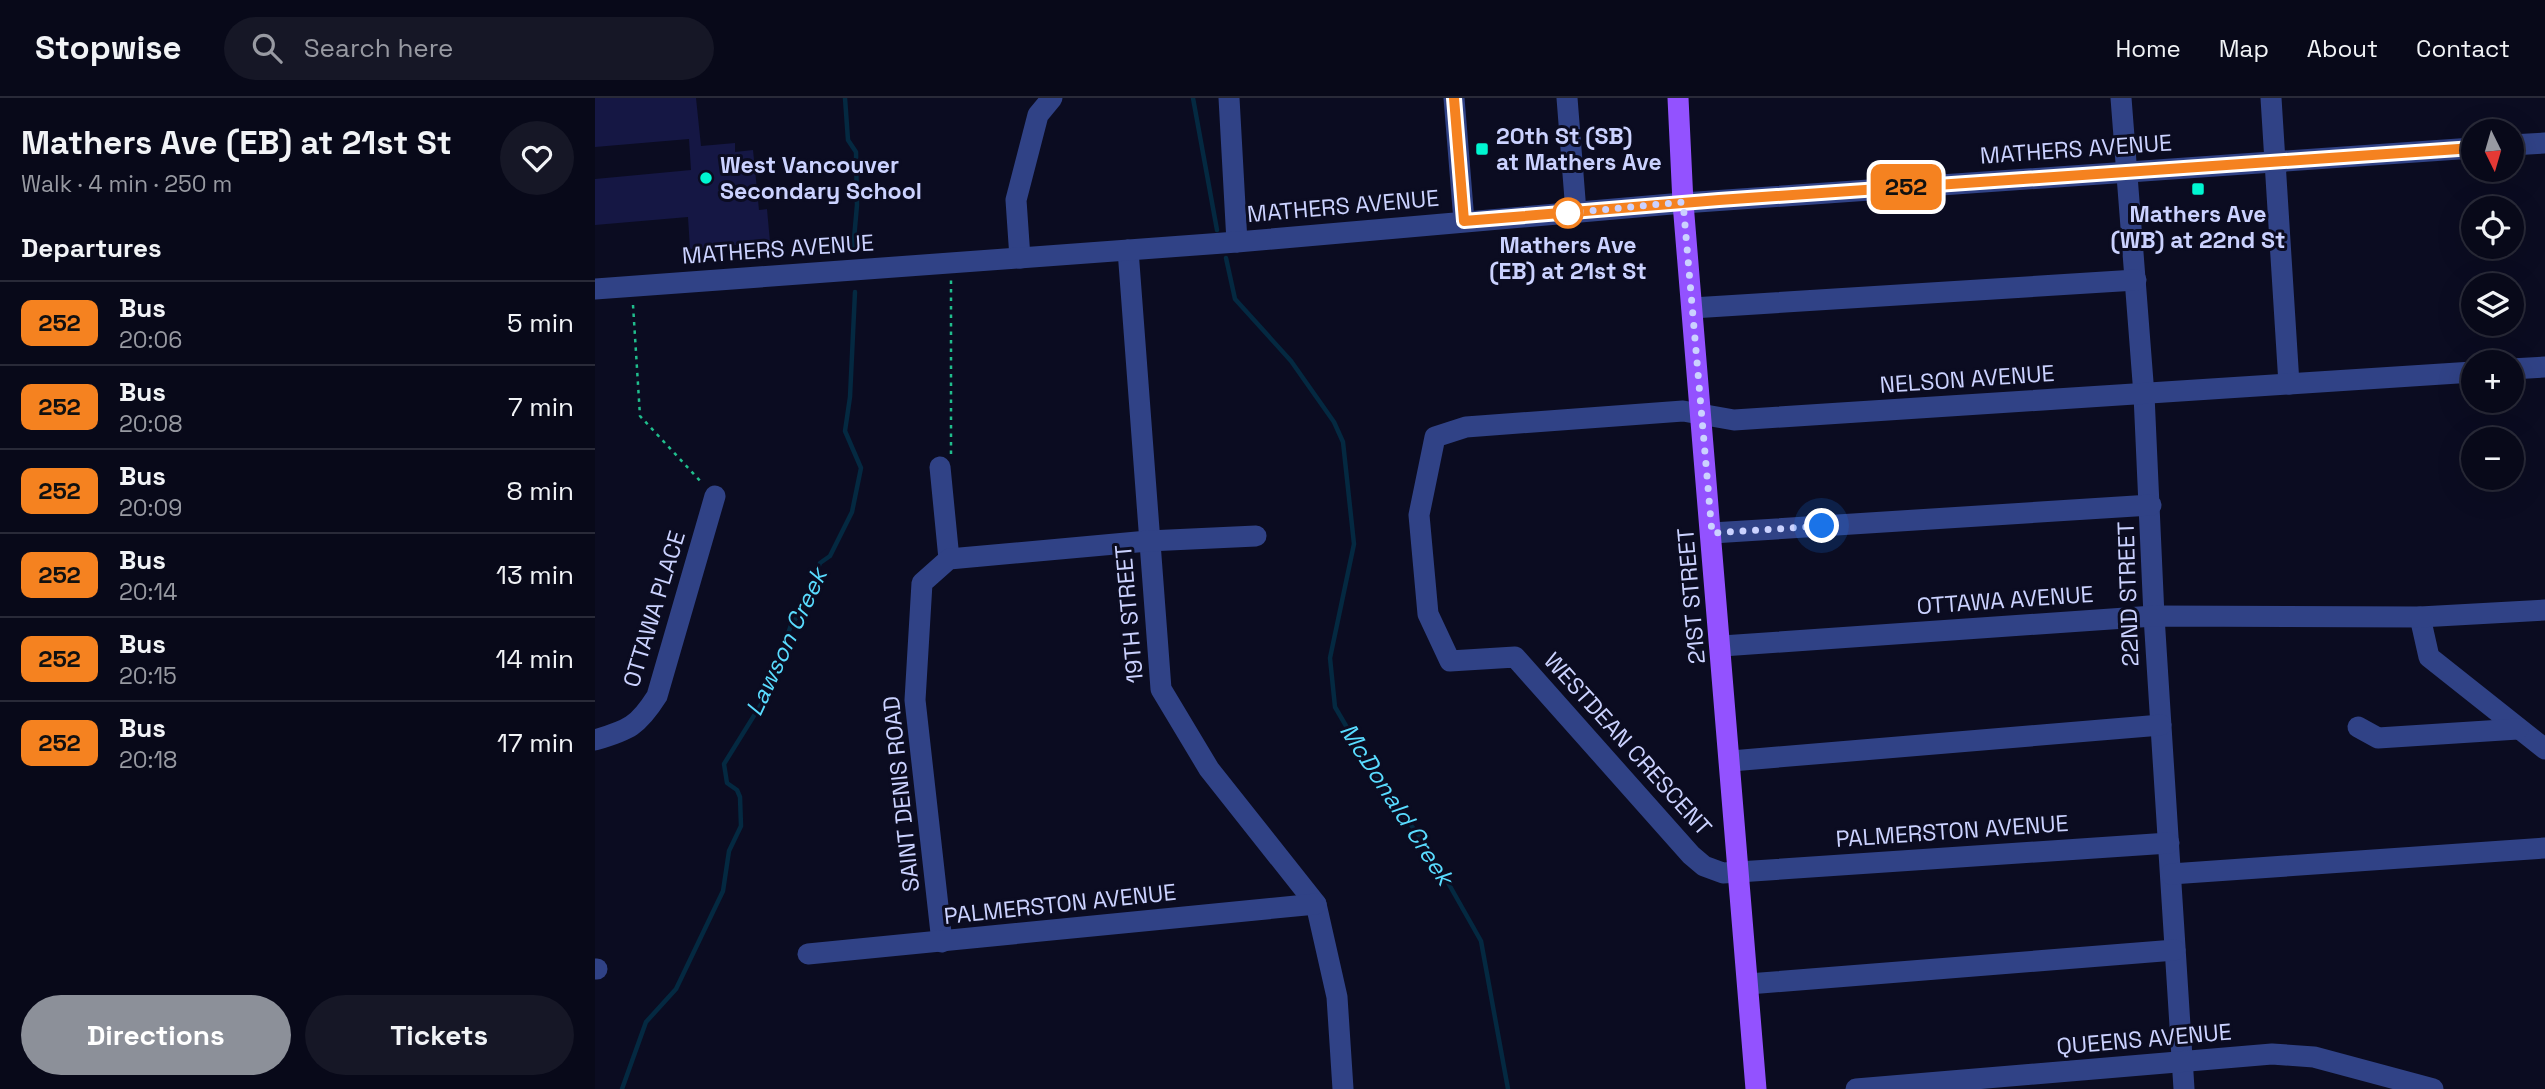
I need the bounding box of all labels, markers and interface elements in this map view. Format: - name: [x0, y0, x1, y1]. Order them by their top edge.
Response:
- search box: [224, 17, 714, 80]
- text: Stopwise: [35, 27, 182, 69]
- icon: search: [248, 29, 286, 67]
- text: Search here: [304, 31, 453, 65]
- text: Home: [2115, 33, 2181, 64]
- text: Map: [2219, 33, 2269, 64]
- text: About: [2307, 33, 2378, 64]
- text: Contact: [2416, 33, 2510, 64]
- north arrow: [2461, 119, 2523, 182]
- map controls: [2461, 119, 2524, 490]
- button: heart: [500, 121, 574, 195]
- place label: 20th St (SB) at Mathers Ave: [1496, 121, 1662, 177]
- text: Mathers Ave (EB) at 21st St: [21, 122, 452, 164]
- street label: MATHERS AVENUE: [1979, 127, 2173, 171]
- marker: 20th St (SB) at Mathers Ave: [1474, 141, 1490, 157]
- place label: West Vancouver Secondary School: [720, 150, 922, 206]
- line badge: 252: [1866, 164, 1946, 210]
- text: Walk · 4 min · 250 m: [21, 169, 232, 199]
- marker: West Vancouver Secondary School: [698, 170, 714, 186]
- text: 252: [1885, 171, 1927, 202]
- marker: Mathers Ave (WB) at 22nd St: [2190, 181, 2206, 197]
- street label: MATHERS AVENUE: [1246, 183, 1440, 229]
- button: locate: [2461, 196, 2524, 259]
- marker: Mathers Ave (EB) at 21st St: [1553, 198, 1583, 228]
- place label: Mathers Ave (WB) at 22nd St: [2110, 199, 2286, 255]
- street label: MATHERS AVENUE: [681, 227, 875, 271]
- place label: Mathers Ave (EB) at 21st St: [1489, 230, 1647, 286]
- text: Departures: [21, 231, 162, 265]
- button: layers: [2461, 273, 2524, 336]
- text: Bus: [119, 291, 166, 325]
- text: 5 min: [507, 306, 574, 340]
- text: 252: [38, 307, 81, 338]
- text: 20:06: [119, 325, 182, 355]
- button: +: [2461, 350, 2524, 413]
- street label: NELSON AVENUE: [1879, 358, 2055, 400]
- text: Bus: [119, 375, 166, 409]
- text: 7 min: [508, 390, 574, 424]
- text: 252: [38, 391, 81, 422]
- text: 20:08: [119, 409, 183, 439]
- button: −: [2461, 427, 2524, 490]
- text: Bus: [119, 459, 166, 493]
- text: 8 min: [506, 474, 574, 508]
- text: 252: [38, 475, 81, 506]
- text: 20:09: [119, 493, 182, 523]
- your location: [1804, 508, 1839, 543]
- street label: 22ND STREET: [2110, 521, 2146, 667]
- street label: OTTAWA PLACE: [616, 527, 692, 691]
- street label: 21ST STREET: [1670, 527, 1712, 665]
- text: Bus: [119, 543, 166, 577]
- street label: 19TH STREET: [1108, 543, 1150, 685]
- text: 13 min: [496, 558, 574, 592]
- text: 252: [38, 559, 81, 590]
- water label: Lawson Creek: [738, 560, 835, 721]
- text: 20:14: [119, 577, 177, 607]
- street label: OTTAWA AVENUE: [1916, 579, 2094, 621]
- text: Bus: [119, 627, 166, 661]
- text: 14 min: [496, 642, 574, 676]
- text: 252: [38, 643, 81, 674]
- street label: WESTDEAN CRESCENT: [1538, 646, 1718, 842]
- text: 20:15: [119, 661, 177, 691]
- street label: SAINT DENIS ROAD: [876, 695, 926, 893]
- text: Bus: [119, 711, 166, 745]
- water label: McDonald Creek: [1333, 717, 1463, 894]
- text: 17 min: [497, 726, 574, 760]
- text: 252: [38, 727, 81, 758]
- text: 20:18: [119, 745, 177, 775]
- street label: PALMERSTON AVENUE: [1835, 808, 2069, 854]
- street label: PALMERSTON AVENUE: [942, 877, 1178, 931]
- button: Directions: [21, 995, 291, 1075]
- button: Tickets: [305, 995, 574, 1075]
- street label: QUEENS AVENUE: [2055, 1016, 2233, 1062]

